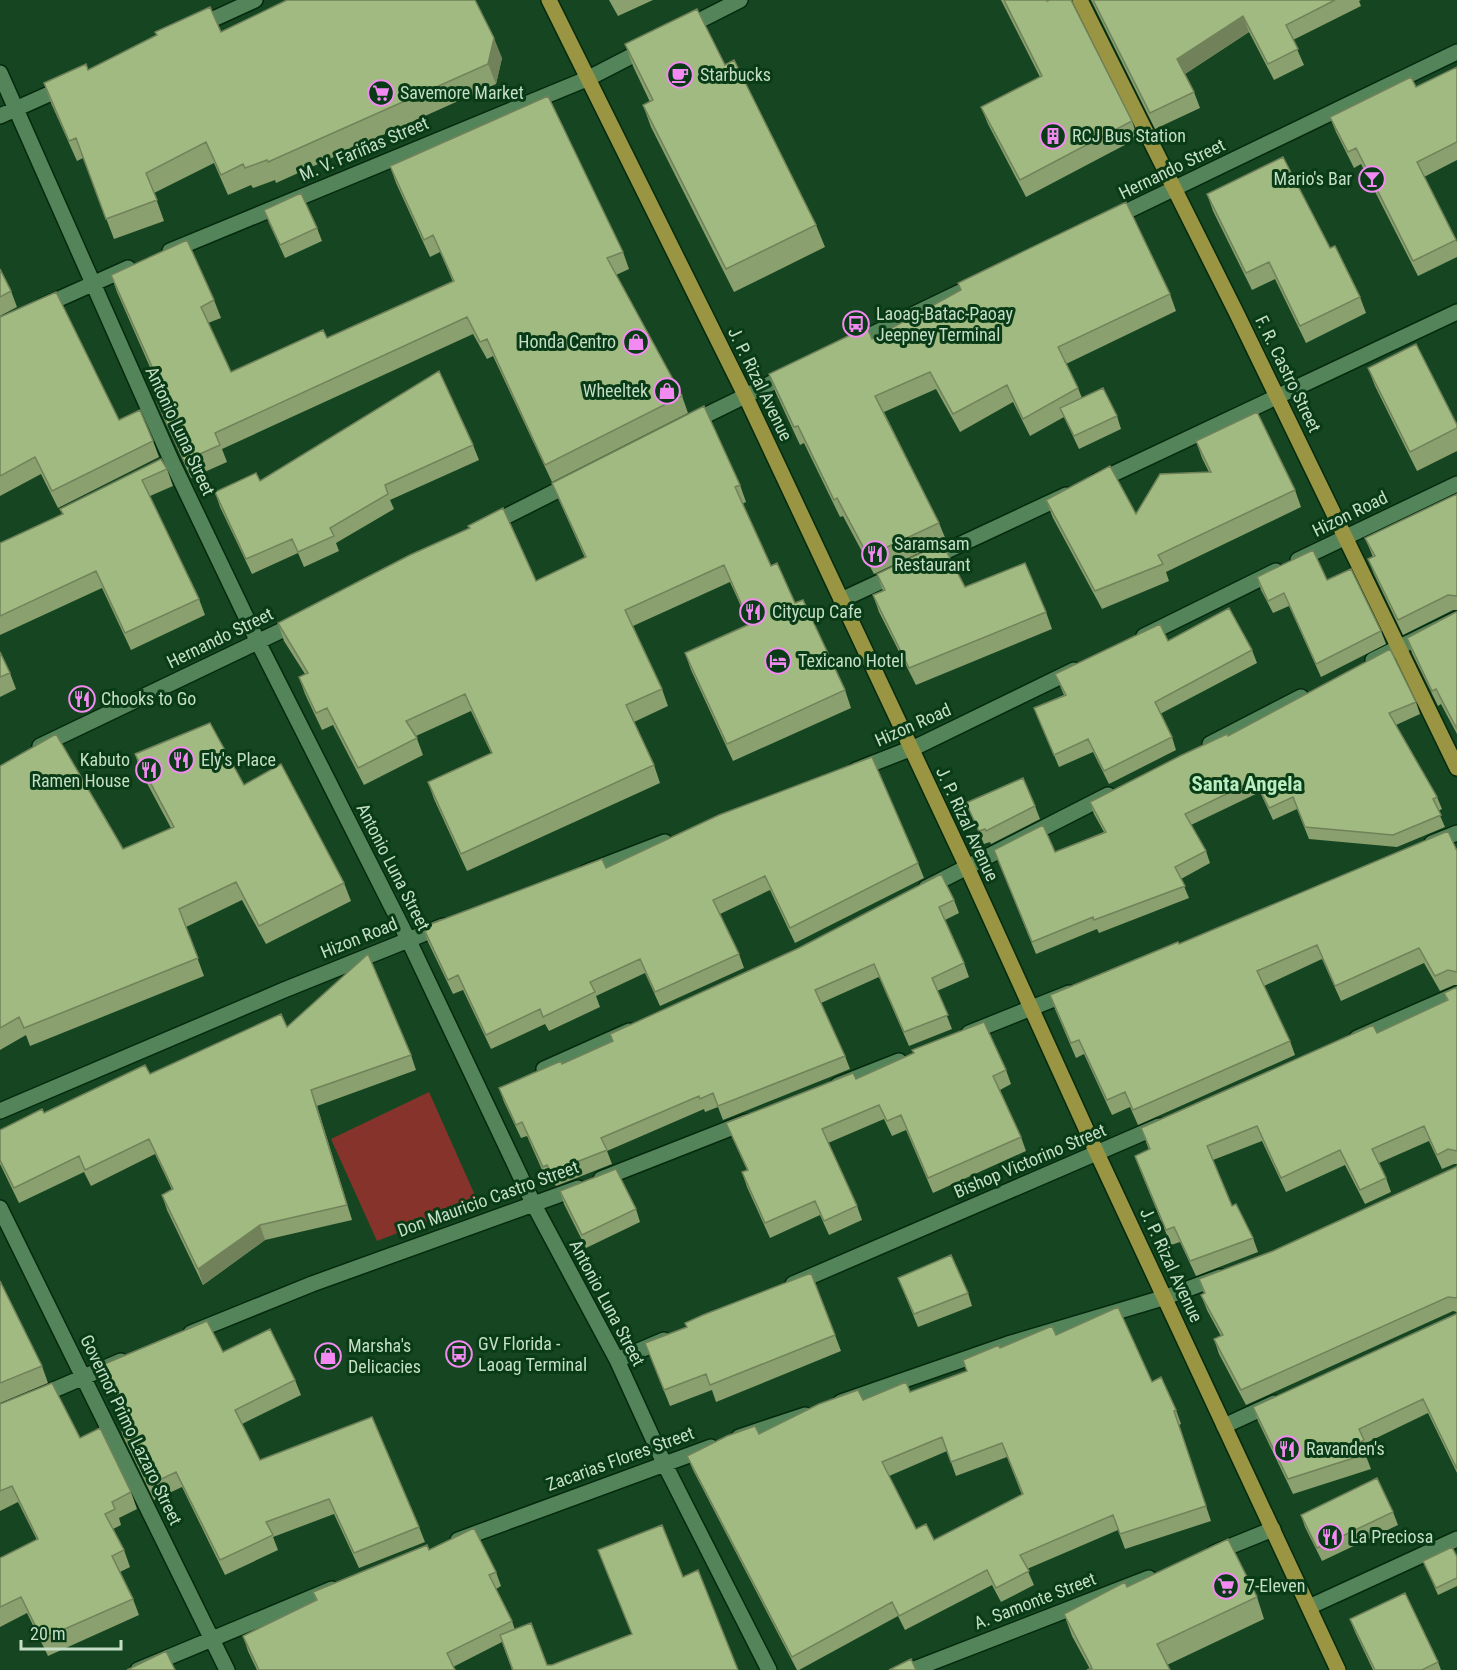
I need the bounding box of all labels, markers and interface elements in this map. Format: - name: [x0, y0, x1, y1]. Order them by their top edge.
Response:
- cafe icon: Starbucks: [665, 60, 695, 90]
- place label: Starbucks: [700, 64, 771, 85]
- supermarket icon: Savemore Market: [366, 78, 396, 108]
- place label: Savemore Market: [400, 82, 524, 103]
- street label: M. V. Fariñas Street: [296, 112, 431, 185]
- building icon: RCJ Bus Station: [1038, 121, 1068, 151]
- place label: RCJ Bus Station: [1072, 125, 1186, 146]
- street label: Hernando Street: [1115, 134, 1228, 203]
- bar icon: Mario's Bar: [1357, 164, 1387, 194]
- place label: Mario's Bar: [1274, 168, 1353, 189]
- place label: Laoag-Batac-Paoay Jeepney Terminal: [876, 303, 1013, 345]
- bus stop icon: Laoag-Batac-Paoay Jeepney Terminal: [841, 309, 871, 339]
- street label: F. R. Castro Street: [1251, 312, 1326, 435]
- street label: J. P. Rizal Avenue: [724, 324, 797, 444]
- shop icon: Honda Centro: [621, 327, 651, 357]
- place label: Honda Centro: [518, 331, 616, 352]
- street label: Antonio Luna Street: [141, 363, 220, 499]
- shop icon: Wheeltek: [652, 376, 682, 406]
- place label: Wheeltek: [583, 380, 648, 401]
- street label: Hizon Road: [1309, 486, 1391, 541]
- place label: Saramsam Restaurant: [894, 533, 971, 575]
- restaurant icon: Saramsam Restaurant: [860, 539, 890, 569]
- restaurant icon: Citycup Cafe: [738, 597, 768, 627]
- place label: Citycup Cafe: [772, 601, 862, 622]
- street label: Hernando Street: [163, 603, 276, 672]
- hotel icon: Texicano Hotel: [763, 646, 793, 676]
- place label: Texicano Hotel: [798, 650, 904, 671]
- restaurant icon: Chooks to Go: [67, 684, 97, 714]
- place label: Chooks to Go: [101, 688, 196, 709]
- street label: Hizon Road: [871, 698, 954, 751]
- restaurant icon: Ely's Place: [166, 745, 196, 775]
- place label: Kabuto Ramen House: [31, 749, 130, 791]
- place label: Ely's Place: [201, 749, 276, 770]
- restaurant icon: Kabuto Ramen House: [134, 755, 164, 785]
- street label: J. P. Rizal Avenue: [932, 763, 1003, 884]
- district label: Santa Angela: [1192, 772, 1303, 796]
- street label: Antonio Luna Street: [352, 800, 435, 934]
- street label: Hizon Road: [317, 913, 400, 962]
- street label: Bishop Victorino Street: [951, 1119, 1109, 1202]
- street label: Don Mauricio Castro Street: [394, 1156, 581, 1241]
- street label: J. P. Rizal Avenue: [1136, 1204, 1207, 1325]
- street label: Antonio Luna Street: [565, 1236, 650, 1369]
- street label: Governor Primo Lazaro Street: [76, 1331, 187, 1528]
- place label: GV Florida - Laoag Terminal: [478, 1333, 587, 1375]
- place label: Marsha's Delicacies: [348, 1335, 421, 1377]
- bus stop icon: GV Florida - Laoag Terminal: [444, 1339, 474, 1369]
- shop icon: Marsha's Delicacies: [313, 1341, 343, 1371]
- street label: Zacarias Flores Street: [543, 1422, 697, 1495]
- restaurant icon: Ravanden's: [1272, 1434, 1302, 1464]
- place label: Ravanden's: [1306, 1438, 1385, 1459]
- restaurant icon: La Preciosa: [1315, 1522, 1345, 1552]
- place label: La Preciosa: [1350, 1526, 1433, 1547]
- street label: A. Samonte Street: [971, 1568, 1099, 1633]
- supermarket icon: 7-Eleven: [1211, 1571, 1241, 1601]
- place label: 7-Eleven: [1246, 1575, 1306, 1596]
- scale bar: [21, 1613, 122, 1651]
- text: 20 m: [30, 1623, 65, 1644]

